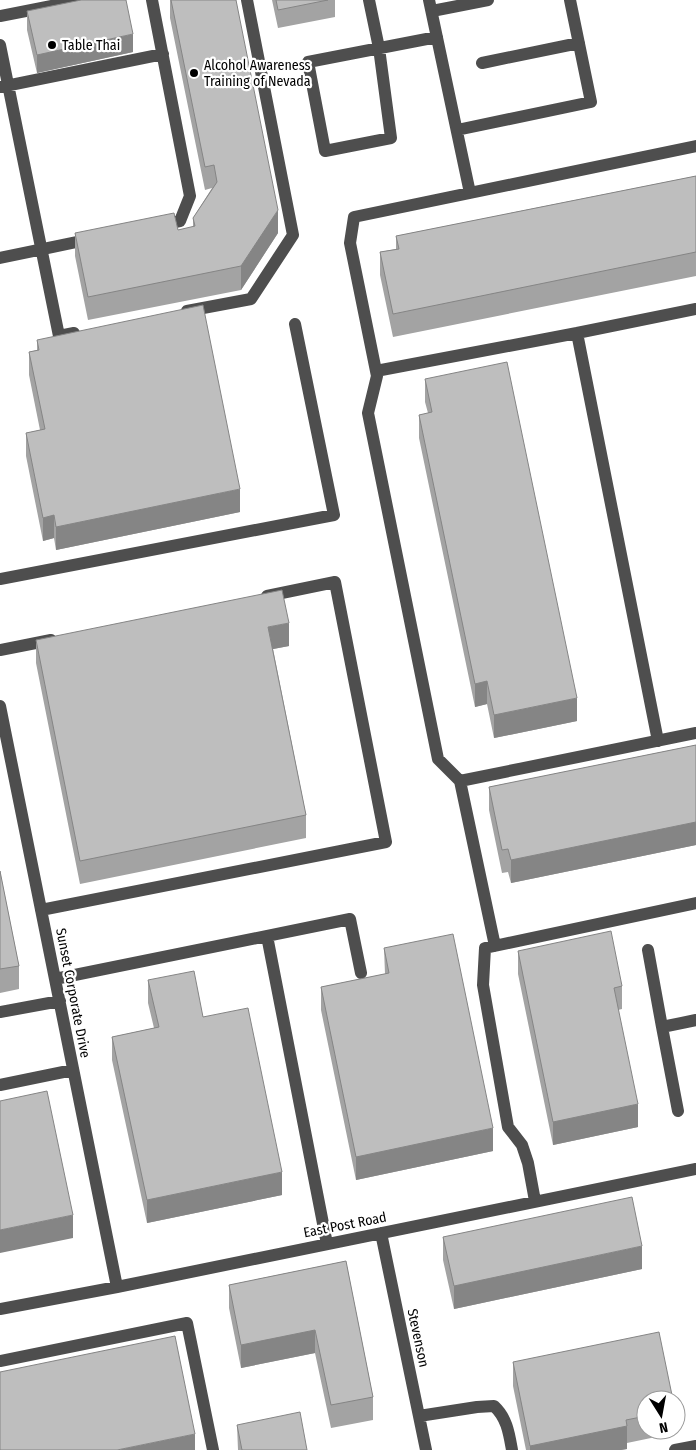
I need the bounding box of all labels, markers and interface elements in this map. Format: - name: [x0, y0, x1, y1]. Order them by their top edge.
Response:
- place label: Table Thai: [62, 37, 120, 54]
- marker: Table Thai: [46, 39, 58, 51]
- place label: Alcohol Awareness Training of Nevada: [204, 57, 311, 90]
- marker: Alcohol Awareness Training of Nevada: [188, 67, 200, 79]
- street label: Sunset Corporate Drive: [52, 927, 94, 1059]
- street label: East Post Road: [302, 1209, 388, 1241]
- street label: Stevenson: [404, 1307, 432, 1369]
- north arrow: [636, 1390, 686, 1440]
- text: N: [658, 1418, 669, 1436]

